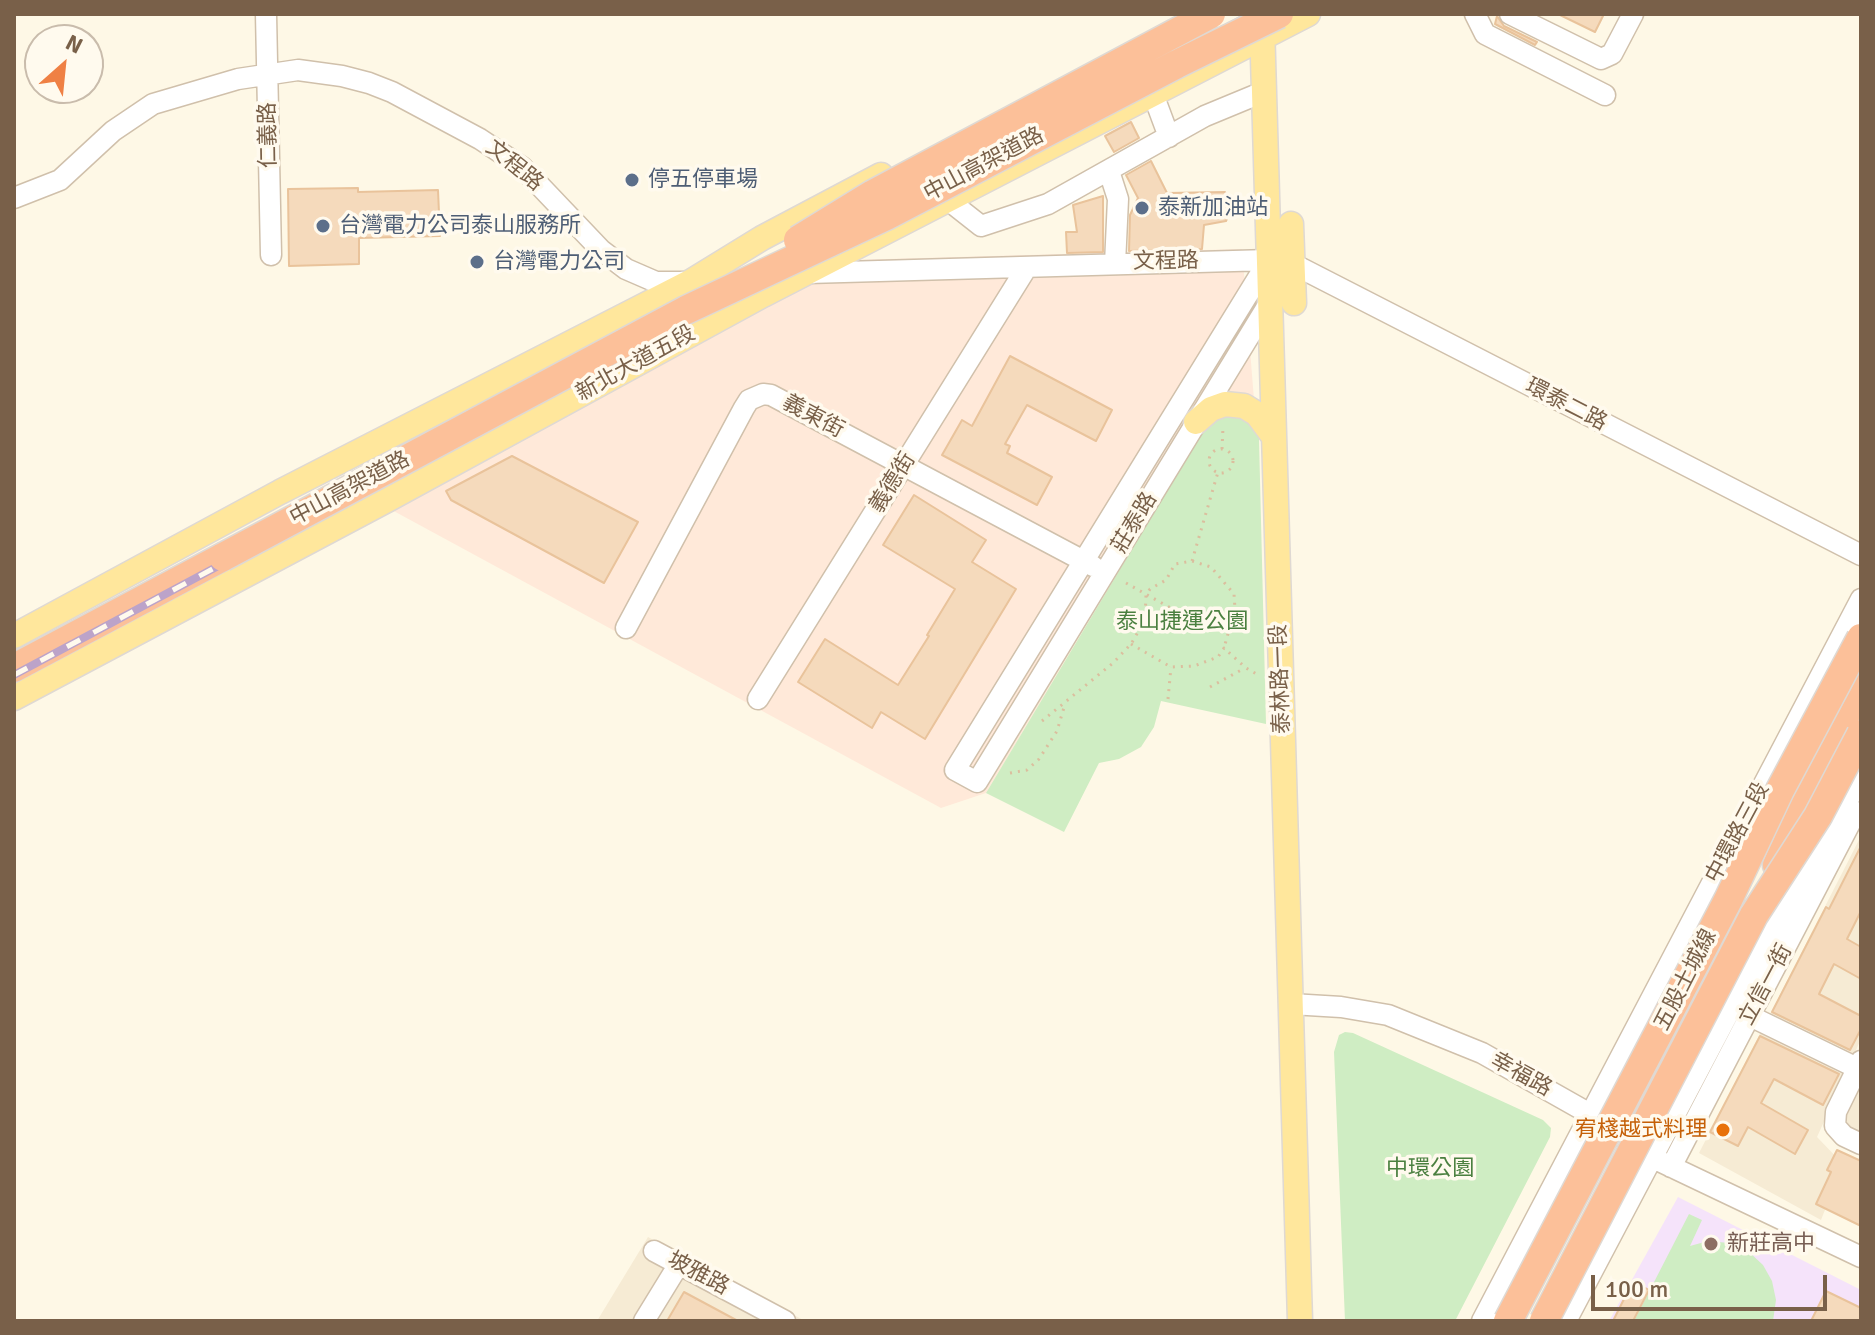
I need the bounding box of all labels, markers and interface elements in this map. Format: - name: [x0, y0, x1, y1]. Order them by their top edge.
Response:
- north arrow: [24, 24, 104, 104]
- text: N: [61, 28, 87, 59]
- street label: 仁義路: [255, 102, 283, 168]
- street label: 中山高架道路: [920, 122, 1048, 208]
- street label: 文程路: [480, 135, 548, 197]
- place label: 停五停車場: [648, 167, 758, 193]
- marker: 停五停車場: [623, 171, 641, 189]
- place label: 泰新加油站: [1158, 195, 1268, 221]
- marker: 泰新加油站: [1133, 199, 1151, 217]
- place label: 台灣電力公司泰山服務所: [339, 213, 581, 239]
- marker: 台灣電力公司泰山服務所: [314, 217, 332, 235]
- street label: 文程路: [1133, 248, 1199, 276]
- place label: 台灣電力公司: [493, 249, 625, 275]
- marker: 台灣電力公司: [468, 253, 486, 271]
- street label: 新北大道五段: [572, 320, 700, 408]
- street label: 環泰二路: [1521, 373, 1611, 437]
- street label: 義東街: [778, 390, 848, 444]
- street label: 中山高架道路: [286, 446, 414, 532]
- street label: 義德街: [864, 448, 922, 518]
- street label: 莊泰路: [1107, 488, 1163, 558]
- park label: 泰山捷運公園: [1116, 609, 1248, 635]
- street label: 泰林路一段: [1266, 624, 1296, 734]
- street label: 中環路三段: [1701, 778, 1775, 888]
- street label: 五股土城線: [1649, 925, 1723, 1035]
- street label: 立信一街: [1734, 940, 1798, 1030]
- street label: 幸福路: [1486, 1047, 1556, 1103]
- place label: 宥棧越式料理: [1575, 1117, 1707, 1143]
- marker: 宥棧越式料理: [1714, 1121, 1732, 1139]
- park label: 中環公園: [1386, 1156, 1474, 1182]
- place label: 新莊高中: [1727, 1231, 1815, 1257]
- marker: 新莊高中: [1702, 1235, 1720, 1253]
- street label: 坡雅路: [663, 1247, 733, 1301]
- scale bar: [1595, 1259, 1831, 1309]
- text: 100 m: [1605, 1274, 1668, 1304]

